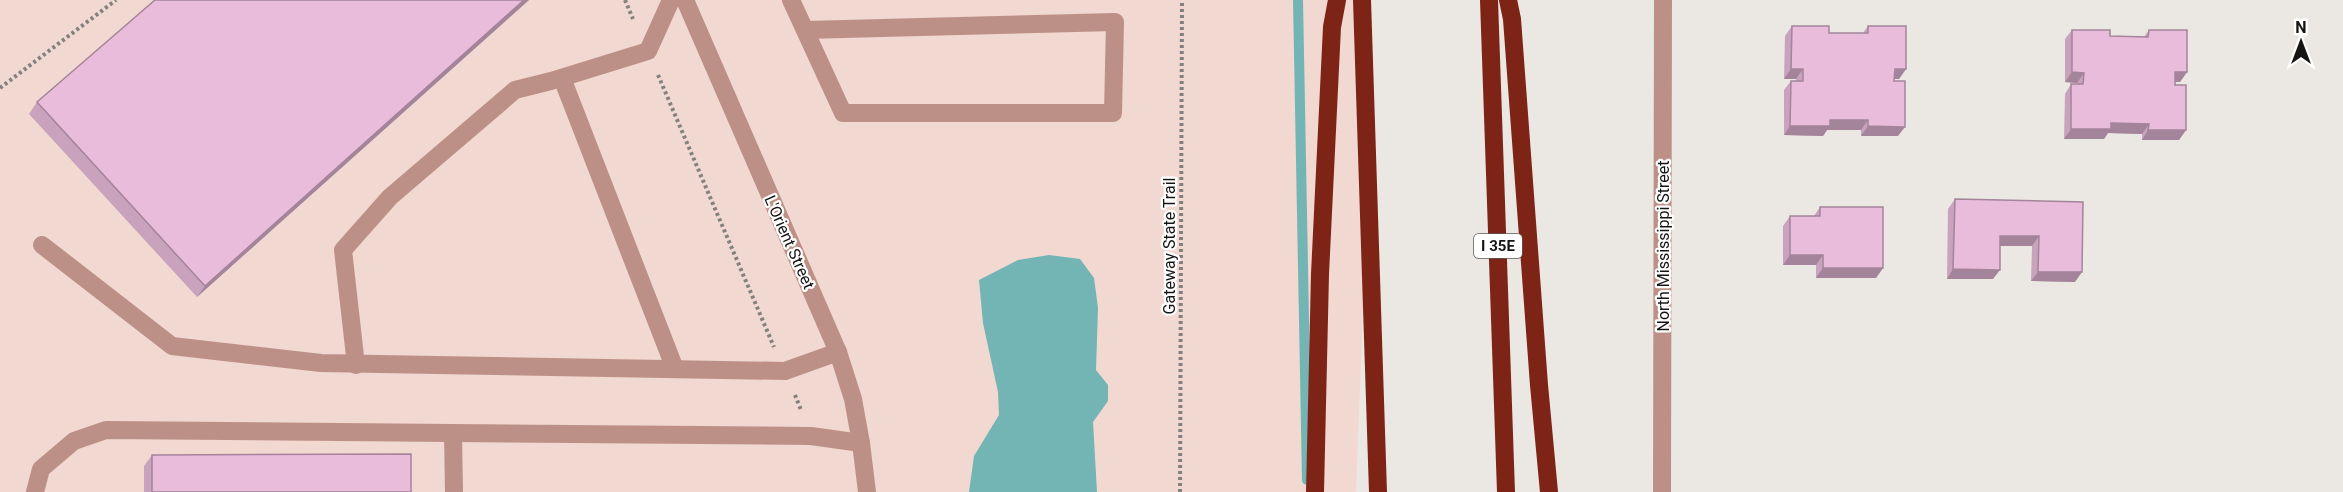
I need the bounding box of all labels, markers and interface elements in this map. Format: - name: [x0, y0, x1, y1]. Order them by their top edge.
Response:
- north arrow: [2271, 12, 2331, 72]
- text: N: [2295, 18, 2307, 37]
- street label: North Mississippi Street: [1654, 160, 1673, 332]
- street label: Gateway State Trail: [1160, 178, 1179, 314]
- street label: L'Orient Street: [760, 192, 819, 292]
- road number: I 35E: [1474, 234, 1522, 258]

